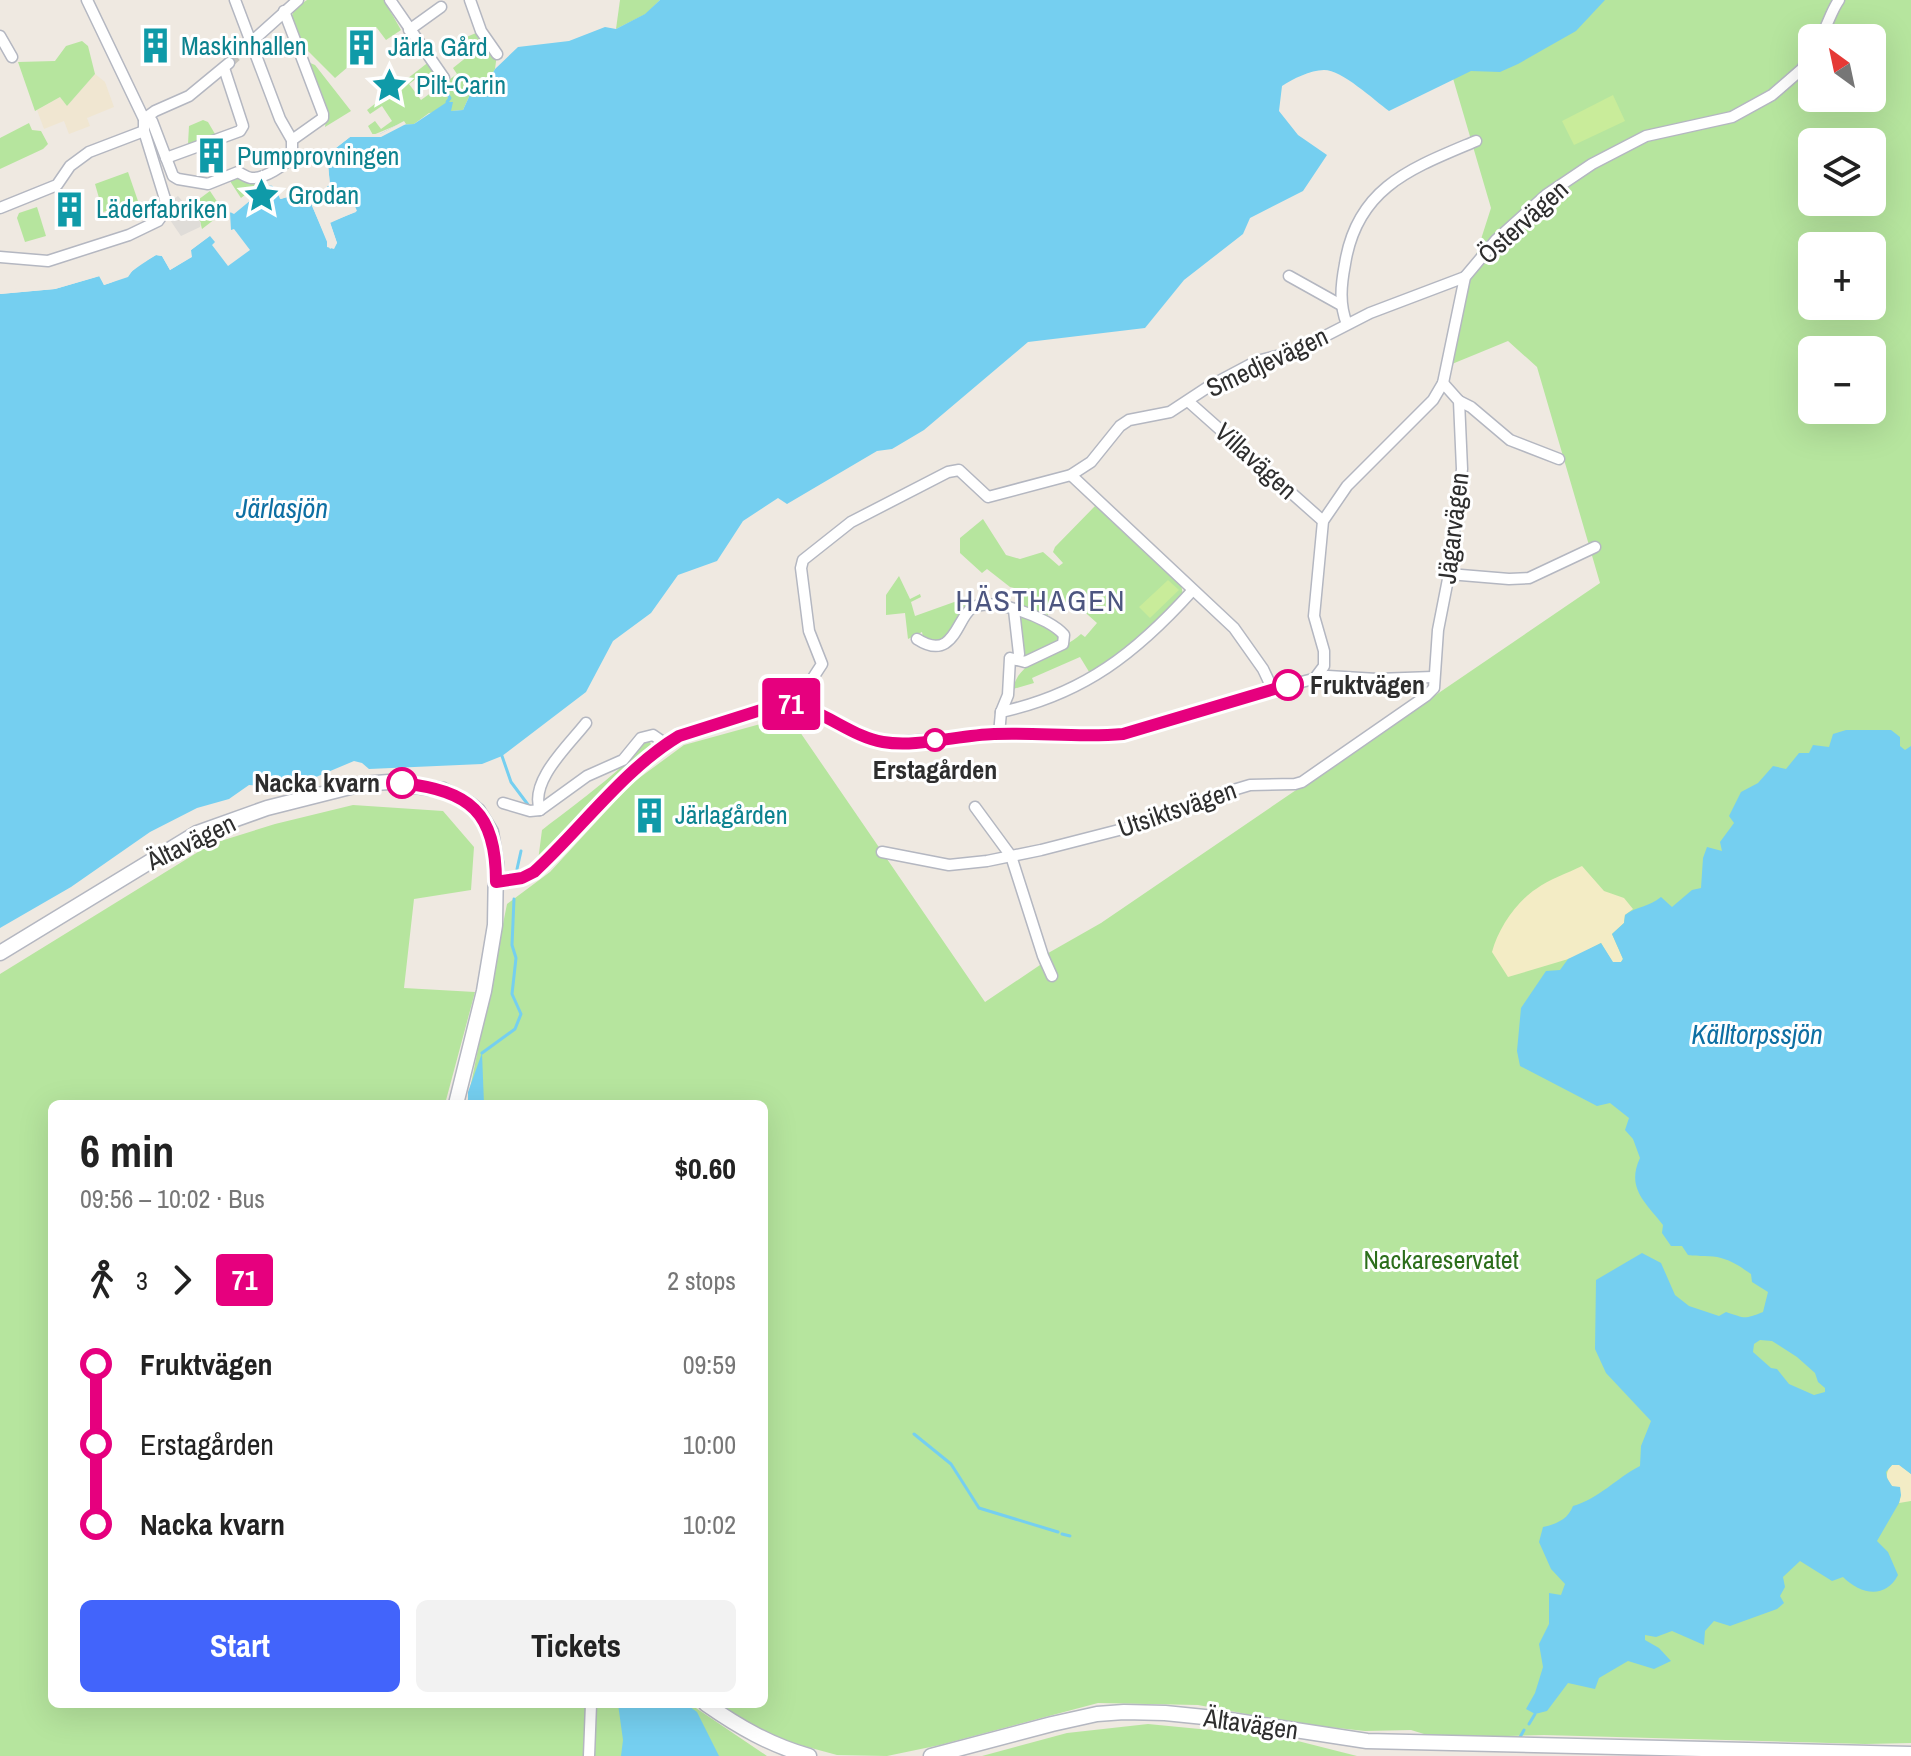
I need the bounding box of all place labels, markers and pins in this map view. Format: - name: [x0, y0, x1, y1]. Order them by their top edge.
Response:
- building icon: Maskinhallen: [136, 27, 174, 65]
- place label: Maskinhallen: [181, 28, 307, 63]
- building icon: Järla Gård: [343, 28, 381, 66]
- place label: Järla Gård: [388, 29, 488, 64]
- place icon: Pilt-Carin: [371, 66, 409, 104]
- place label: Pilt-Carin: [416, 67, 506, 102]
- building icon: Pumpprovningen: [192, 137, 230, 175]
- place label: Pumpprovningen: [237, 138, 399, 173]
- place icon: Grodan: [243, 176, 281, 214]
- place label: Grodan: [288, 177, 359, 212]
- building icon: Läderfabriken: [51, 190, 89, 228]
- place label: Läderfabriken: [96, 191, 228, 226]
- place label: Fruktvägen: [1310, 667, 1425, 702]
- marker: Fruktvägen: [1273, 670, 1303, 700]
- marker: Erstagården: [924, 729, 946, 751]
- place label: Erstagården: [873, 752, 997, 787]
- place label: Nacka kvarn: [254, 765, 380, 800]
- marker: Nacka kvarn: [387, 768, 417, 798]
- building icon: Järlagården: [630, 796, 668, 834]
- place label: Järlagården: [675, 797, 788, 832]

